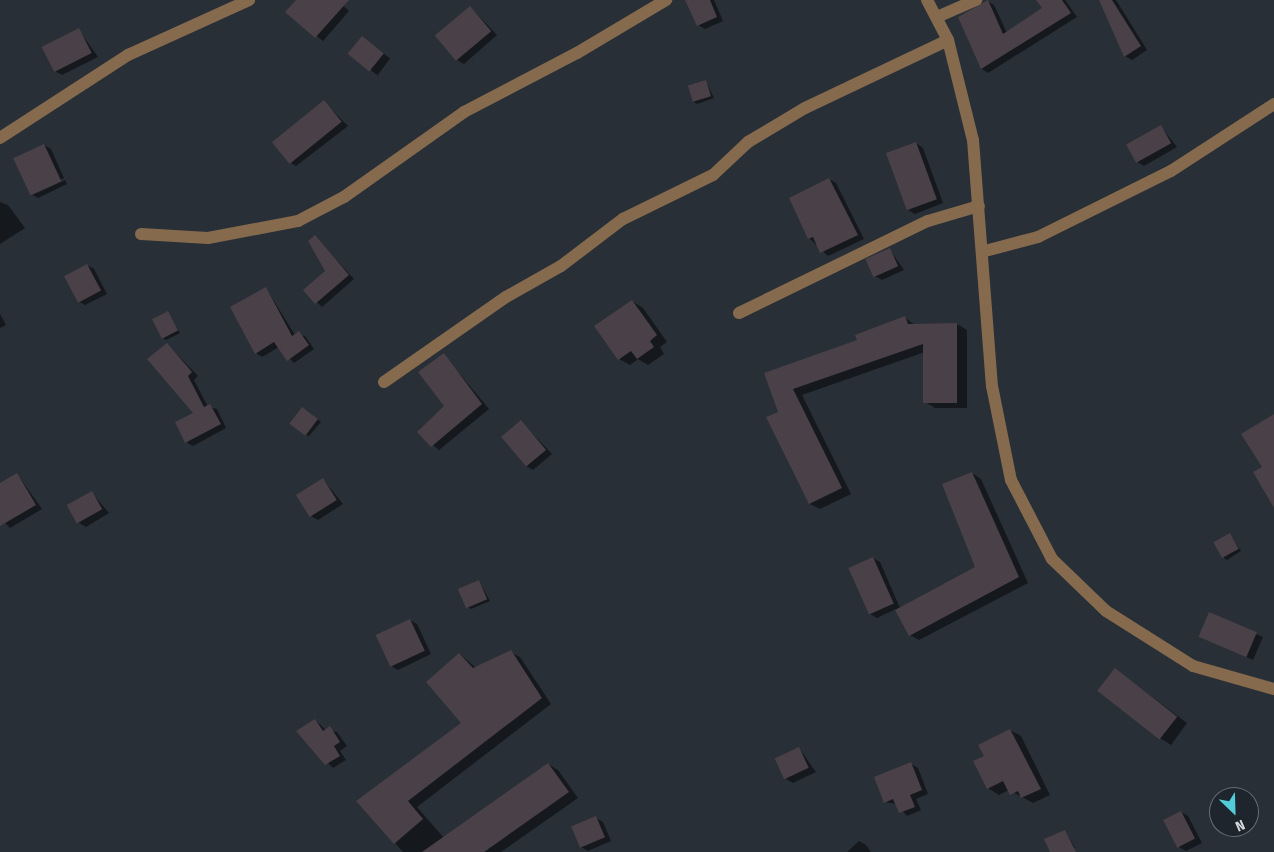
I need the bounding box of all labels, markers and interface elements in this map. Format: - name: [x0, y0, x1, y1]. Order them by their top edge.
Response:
- north arrow: [1209, 787, 1259, 837]
- text: N: [1233, 816, 1247, 835]

